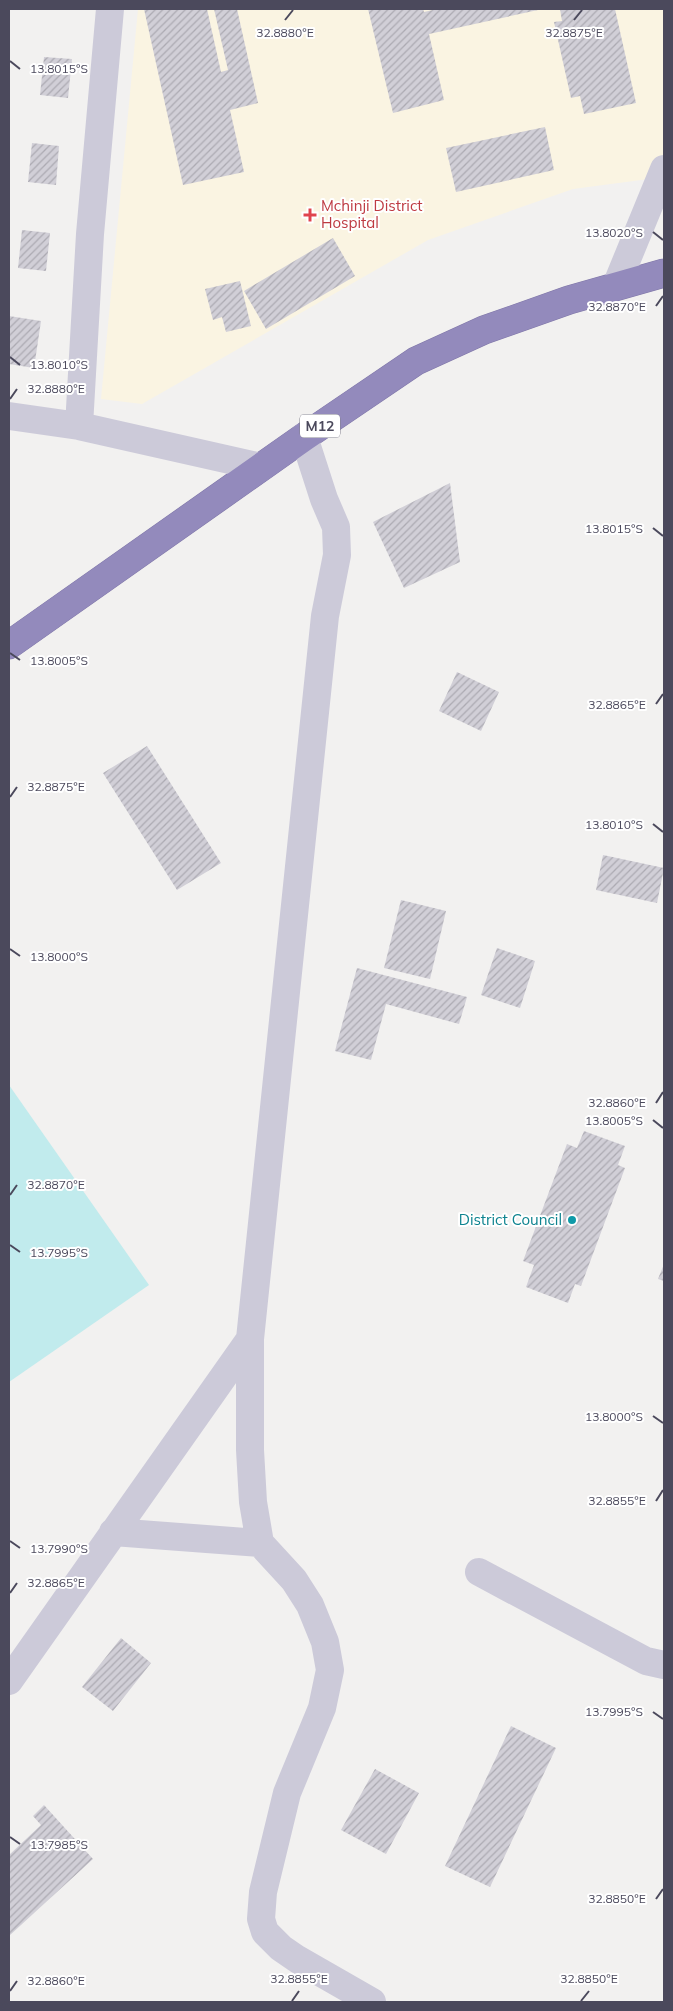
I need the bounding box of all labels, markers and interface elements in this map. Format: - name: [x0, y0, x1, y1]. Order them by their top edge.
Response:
- text: 32.8880°E: [256, 25, 314, 40]
- text: 32.8875°E: [545, 25, 603, 40]
- text: 13.8015°S: [30, 61, 88, 76]
- place label: Mchinji District Hospital: [321, 196, 423, 232]
- marker: Mchinji District Hospital: [303, 208, 317, 222]
- text: 13.8020°S: [585, 225, 643, 240]
- text: 32.8870°E: [588, 299, 646, 314]
- text: 13.8010°S: [30, 357, 88, 372]
- text: 32.8880°E: [27, 381, 85, 396]
- road number: M12: [300, 414, 340, 438]
- text: 13.8015°S: [585, 521, 643, 536]
- text: 13.8005°S: [30, 653, 88, 668]
- text: 32.8865°E: [588, 697, 646, 712]
- text: 32.8875°E: [27, 779, 85, 794]
- text: 13.8010°S: [585, 817, 643, 832]
- text: 13.8000°S: [30, 949, 88, 964]
- text: 32.8860°E: [588, 1095, 646, 1110]
- text: 13.8005°S: [585, 1113, 643, 1128]
- text: 32.8870°E: [27, 1177, 85, 1192]
- place label: District Council: [459, 1210, 562, 1229]
- marker: District Council: [566, 1214, 578, 1226]
- text: 13.7995°S: [30, 1245, 88, 1260]
- text: 13.8000°S: [585, 1409, 643, 1424]
- text: 32.8855°E: [588, 1493, 646, 1508]
- text: 13.7990°S: [30, 1541, 88, 1556]
- text: 32.8865°E: [27, 1575, 85, 1590]
- text: 13.7995°S: [585, 1704, 643, 1719]
- text: 13.7985°S: [30, 1837, 88, 1852]
- text: 32.8850°E: [588, 1891, 646, 1906]
- text: 32.8855°E: [270, 1971, 328, 1986]
- text: 32.8850°E: [560, 1971, 618, 1986]
- text: 32.8860°E: [27, 1973, 85, 1988]

